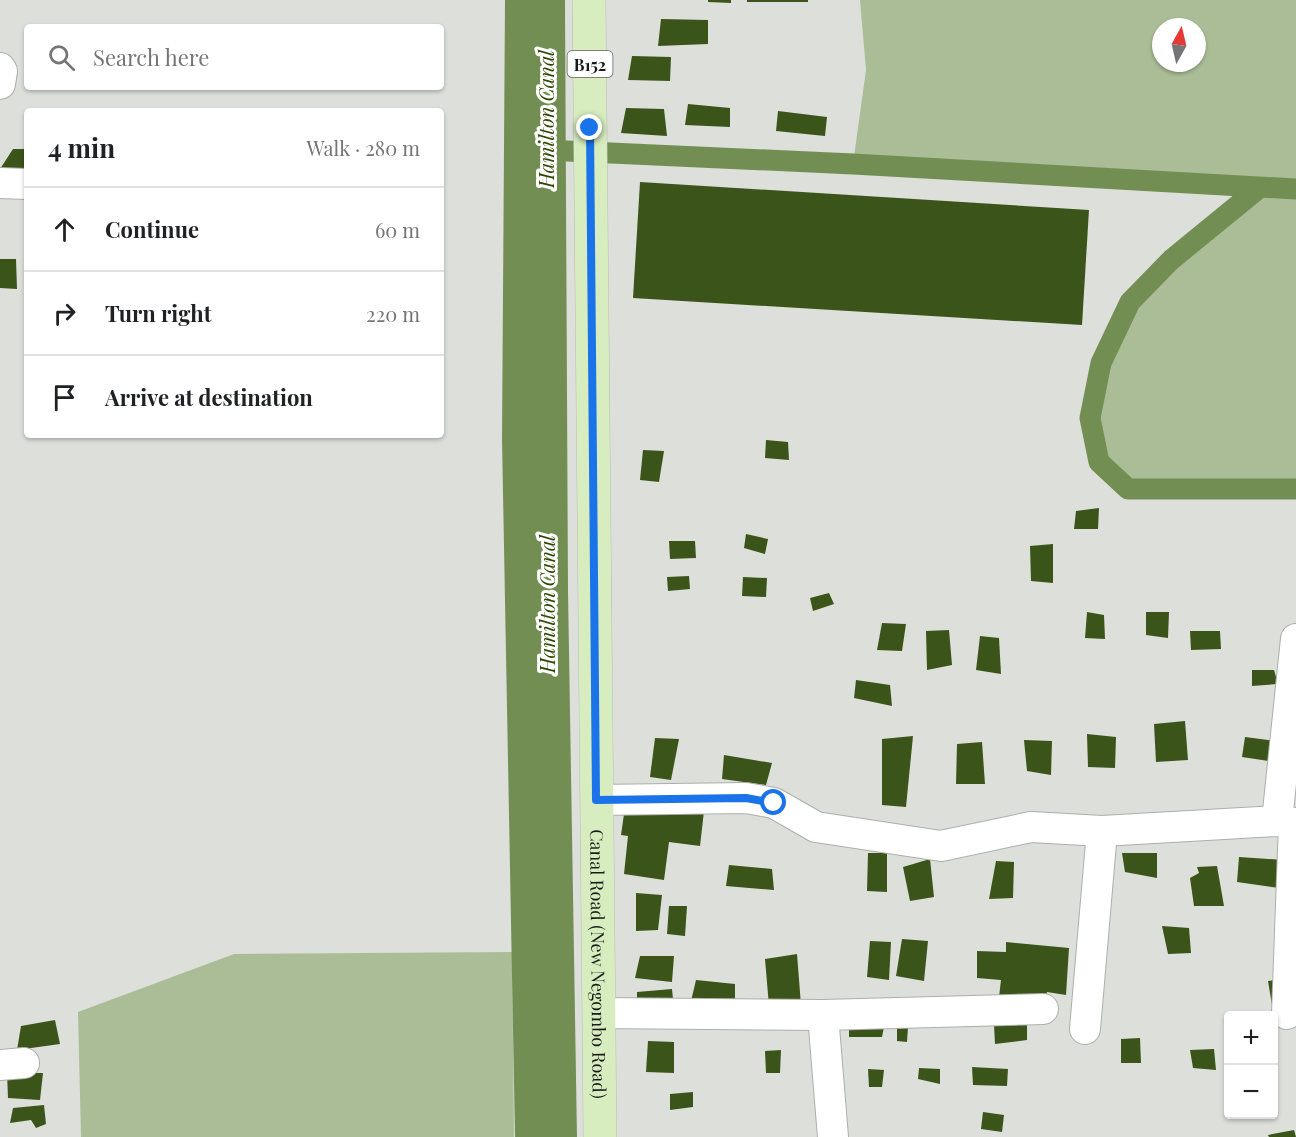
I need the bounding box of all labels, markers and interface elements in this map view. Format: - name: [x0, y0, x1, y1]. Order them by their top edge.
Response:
- north arrow: [1152, 18, 1206, 72]
- search box: [24, 24, 444, 90]
- icon: search: [45, 41, 78, 74]
- text: Search here: [93, 42, 209, 72]
- water label: Hamilton Canal: [532, 49, 559, 189]
- road number: B152: [568, 51, 612, 77]
- route end: [576, 114, 602, 140]
- text: 4 min: [48, 130, 115, 165]
- text: Walk · 280 m: [307, 134, 420, 161]
- icon: ahead: [48, 213, 81, 246]
- text: Continue: [105, 214, 199, 244]
- text: 60 m: [375, 216, 420, 243]
- icon: right: [48, 297, 81, 330]
- text: Turn right: [105, 298, 211, 328]
- text: 220 m: [366, 300, 420, 327]
- icon: arrive: [48, 381, 81, 414]
- text: Arrive at destination: [105, 382, 313, 412]
- water label: Hamilton Canal: [533, 534, 560, 674]
- route start: [760, 789, 786, 815]
- street label: Canal Road (New Negombo Road): [585, 829, 612, 1099]
- map controls: [1224, 1011, 1278, 1119]
- button: +: [1224, 1011, 1278, 1065]
- button: −: [1224, 1065, 1278, 1119]

